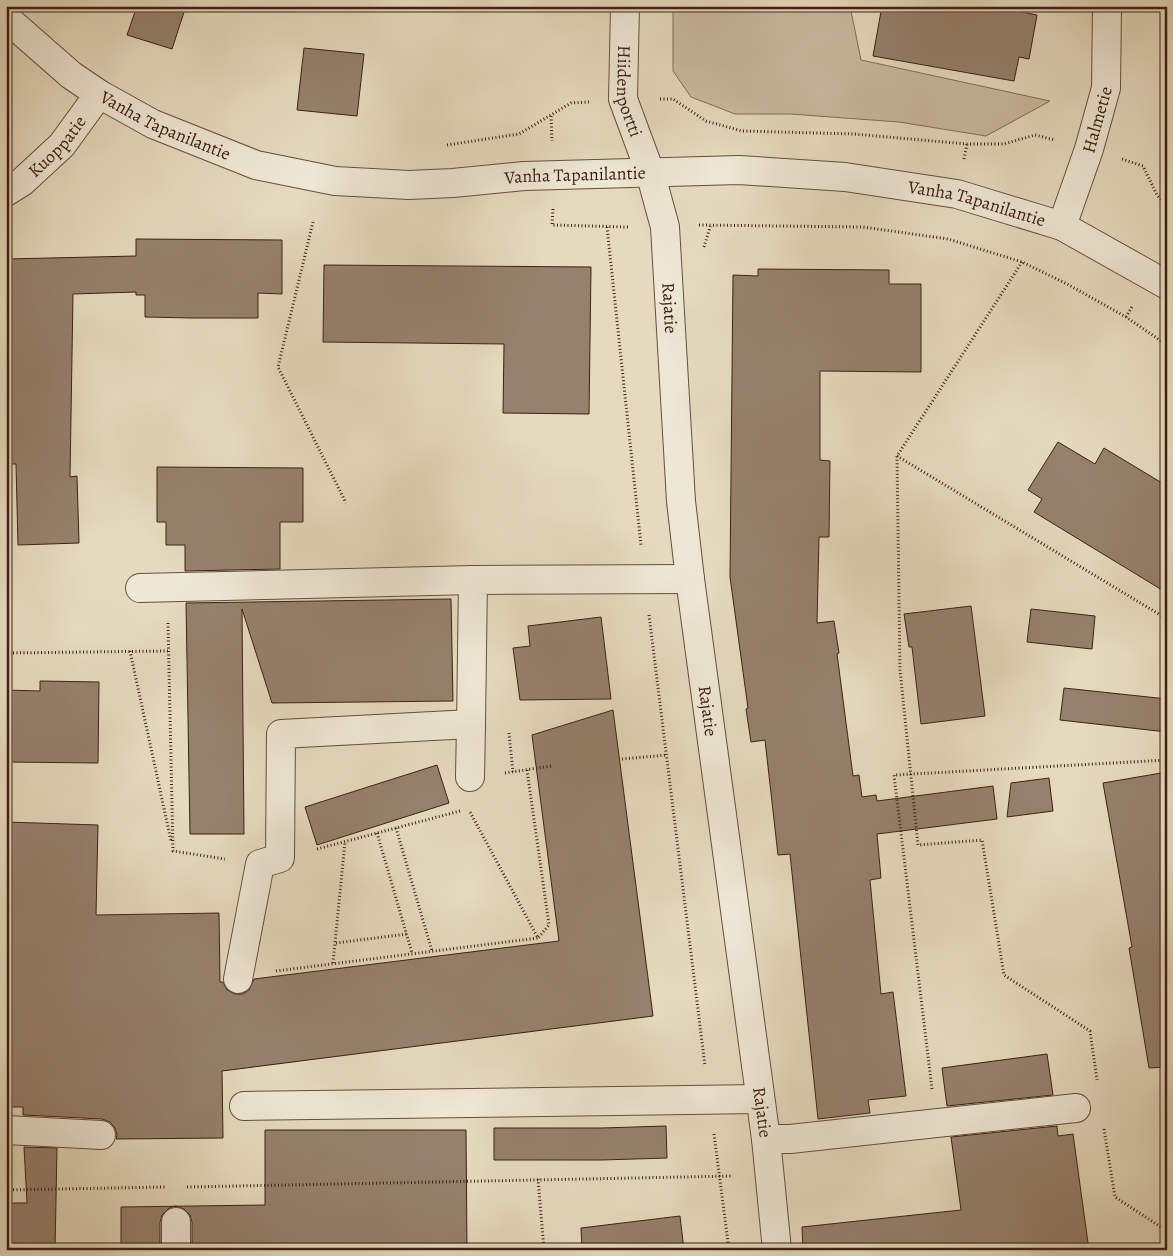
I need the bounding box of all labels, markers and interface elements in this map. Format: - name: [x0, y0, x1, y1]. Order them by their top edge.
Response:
- street label: Hiidenportti: [611, 45, 648, 140]
- street label: Vanha Tapanilantie: [95, 84, 234, 166]
- street label: Halmetie: [1076, 84, 1118, 156]
- street label: Kuoppatie: [23, 111, 92, 183]
- street label: Vanha Tapanilantie: [502, 161, 646, 190]
- street label: Vanha Tapanilantie: [905, 175, 1049, 232]
- street label: Rajatie: [656, 282, 683, 334]
- street label: Rajatie: [693, 684, 723, 738]
- street label: Rajatie: [747, 1085, 778, 1139]

